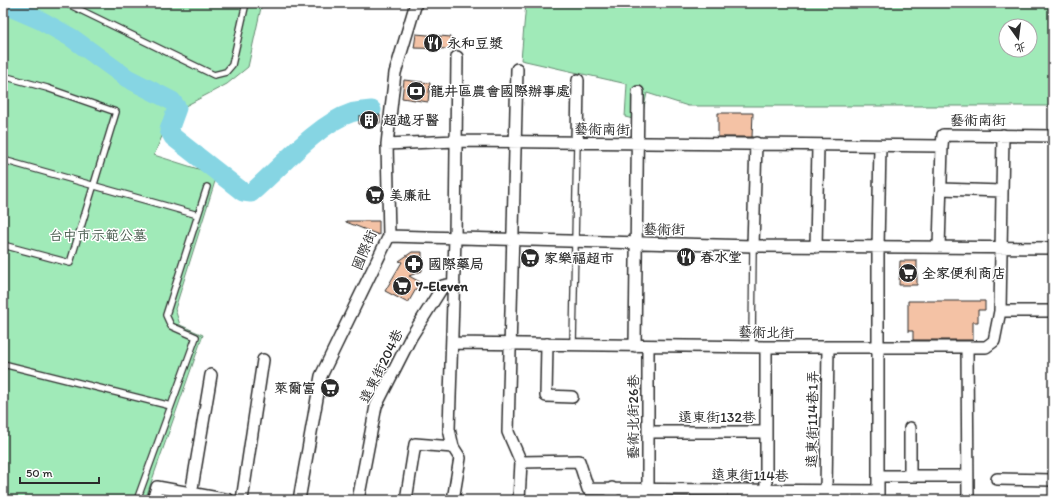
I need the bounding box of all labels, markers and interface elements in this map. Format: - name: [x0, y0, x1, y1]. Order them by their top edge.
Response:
- north arrow: [998, 18, 1038, 58]
- restaurant icon: 永和豆漿: [422, 32, 444, 54]
- place label: 永和豆漿: [447, 35, 503, 52]
- text: 北: [1013, 40, 1027, 55]
- bank icon: 龍井區農會國際辦事處: [405, 80, 427, 102]
- place label: 龍井區農會國際辦事處: [430, 83, 570, 100]
- building icon: 超越牙醫: [358, 109, 380, 131]
- place label: 超越牙醫: [383, 112, 439, 129]
- street label: 藝術南街: [950, 112, 1006, 129]
- street label: 藝術南街: [574, 121, 630, 138]
- supermarket icon: 美廉社: [364, 184, 386, 206]
- place label: 美廉社: [389, 187, 431, 204]
- street label: 藝術街: [643, 221, 685, 238]
- park label: 台中市示範公墓: [49, 227, 147, 244]
- street label: 國際街: [348, 228, 380, 273]
- restaurant icon: 春水堂: [675, 246, 697, 268]
- supermarket icon: 家樂福超市: [519, 247, 541, 269]
- place label: 春水堂: [700, 249, 742, 266]
- place label: 家樂福超市: [544, 250, 614, 267]
- pharmacy icon: 國際藥局: [403, 253, 425, 275]
- place label: 國際藥局: [428, 256, 484, 273]
- supermarket icon: 全家便利商店: [897, 262, 919, 284]
- place label: 全家便利商店: [922, 265, 1006, 282]
- supermarket icon: 7-Eleven: [391, 275, 413, 297]
- place label: 7-Eleven: [415, 278, 468, 295]
- street label: 藝術北街: [738, 324, 794, 341]
- street label: 遠東街204巷: [356, 325, 407, 406]
- street label: 遠東街114巷1弄: [803, 370, 822, 468]
- street label: 藝術北街26巷: [625, 374, 642, 459]
- supermarket icon: 萊爾富: [319, 377, 341, 399]
- place label: 萊爾富: [274, 380, 316, 397]
- street label: 遠東街132巷: [678, 409, 757, 426]
- scale bar: [20, 459, 99, 485]
- text: 50 m: [26, 466, 52, 480]
- street label: 遠東街114巷: [711, 466, 790, 485]

